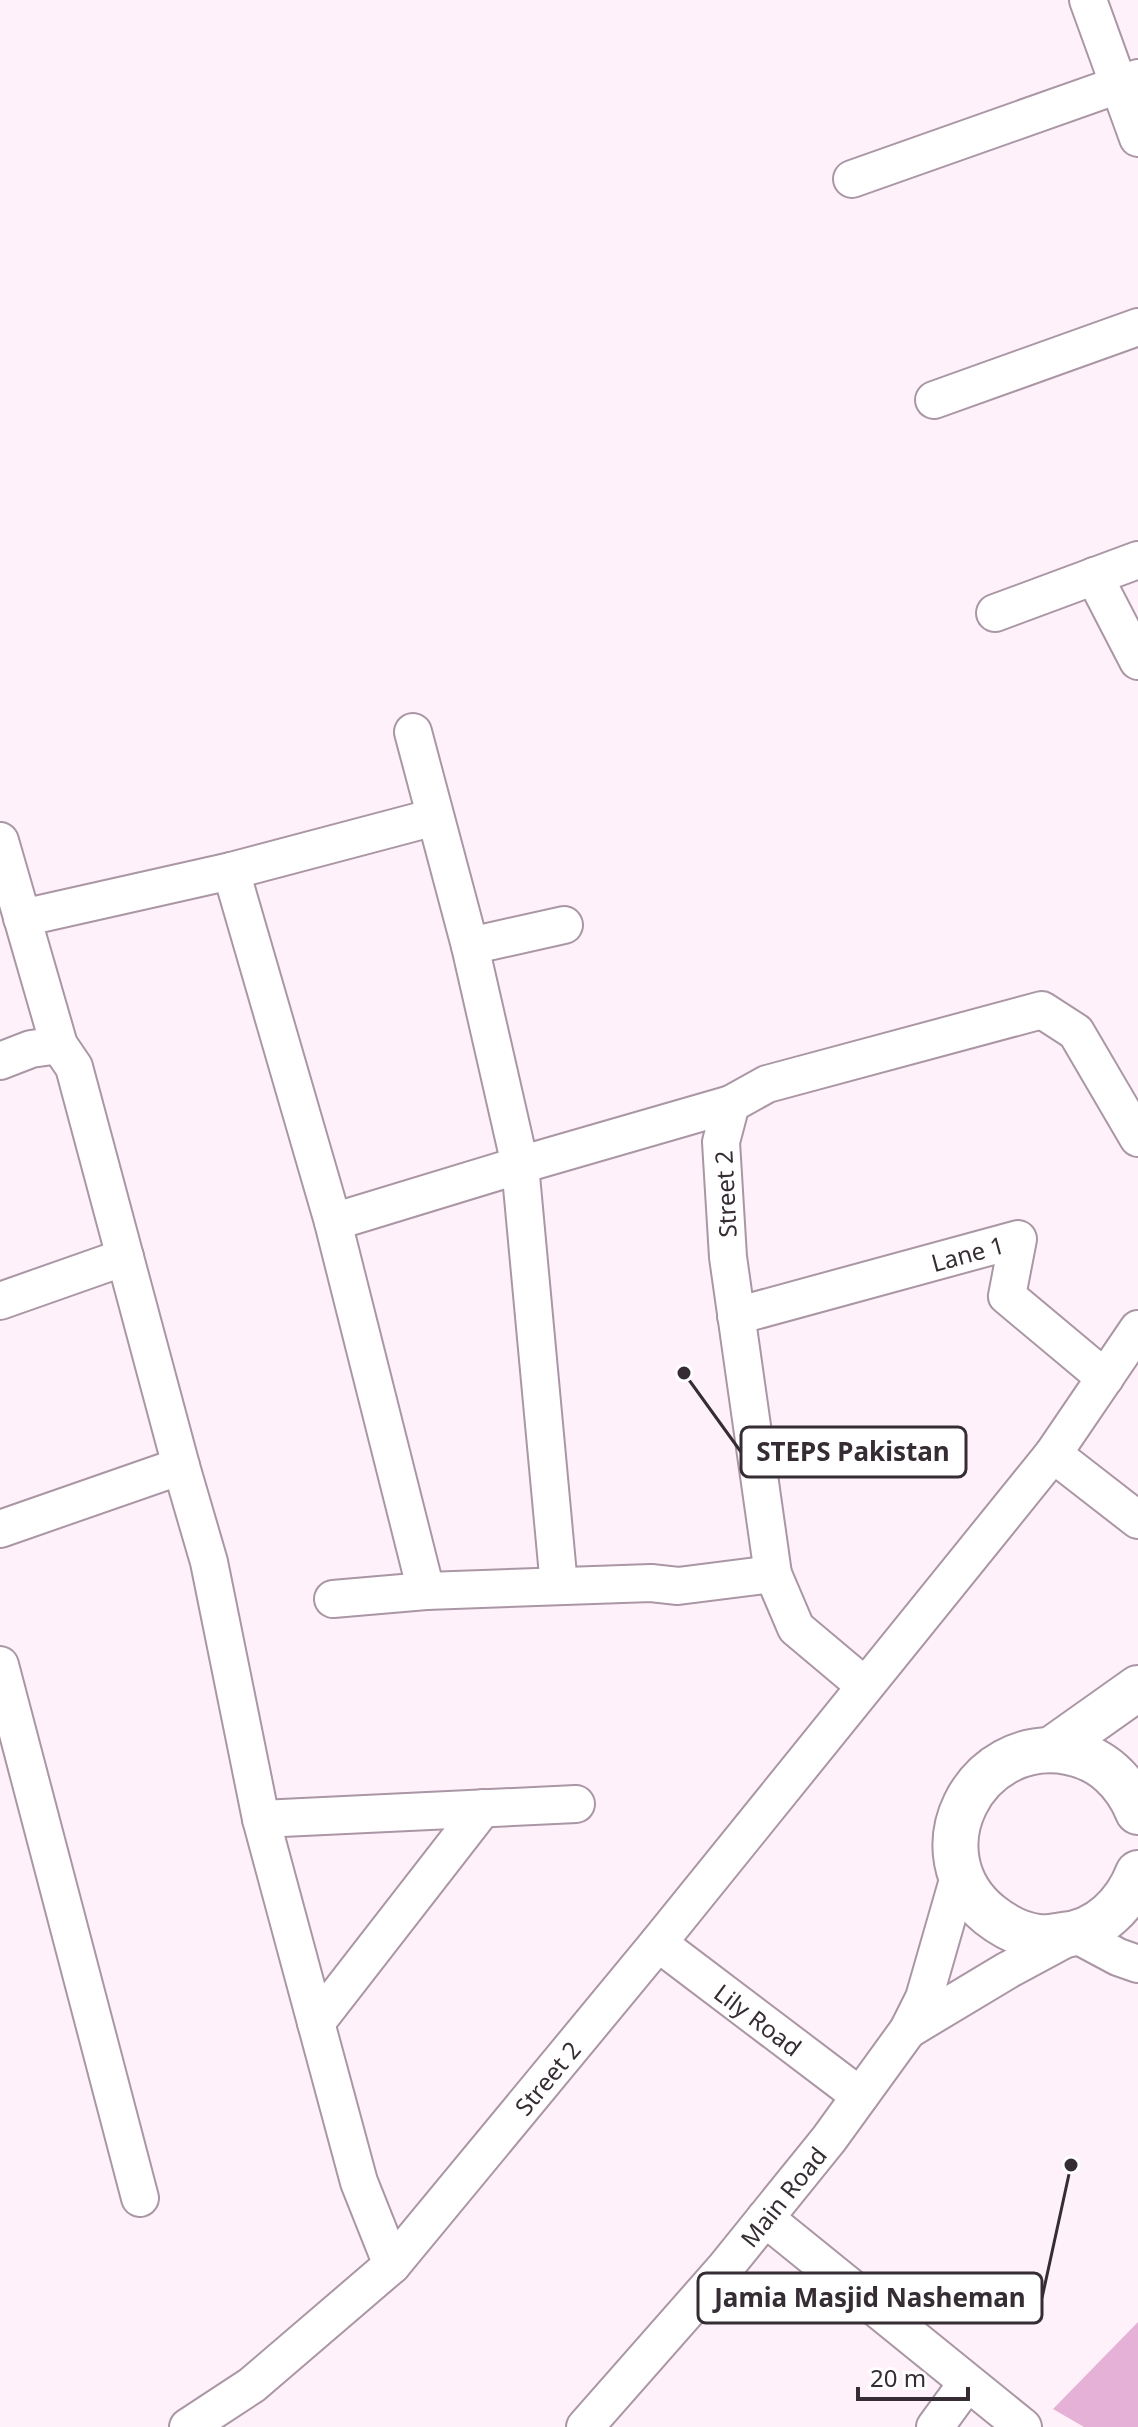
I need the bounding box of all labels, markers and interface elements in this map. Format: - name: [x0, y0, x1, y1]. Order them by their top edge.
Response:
- street label: Street 2: [706, 1150, 744, 1238]
- street label: Lane 1: [927, 1227, 1008, 1279]
- callout: STEPS Pakistan: [741, 1427, 966, 1477]
- text: STEPS Pakistan: [756, 1433, 950, 1469]
- street label: Lily Road: [708, 1975, 809, 2063]
- street label: Street 2: [506, 2034, 587, 2122]
- street label: Main Road: [732, 2139, 833, 2253]
- callout: Jamia Masjid Nasheman: [698, 2273, 1042, 2323]
- text: Jamia Masjid Nasheman: [712, 2279, 1026, 2315]
- scale bar: [858, 2351, 968, 2401]
- text: 20 m: [870, 2361, 926, 2394]

